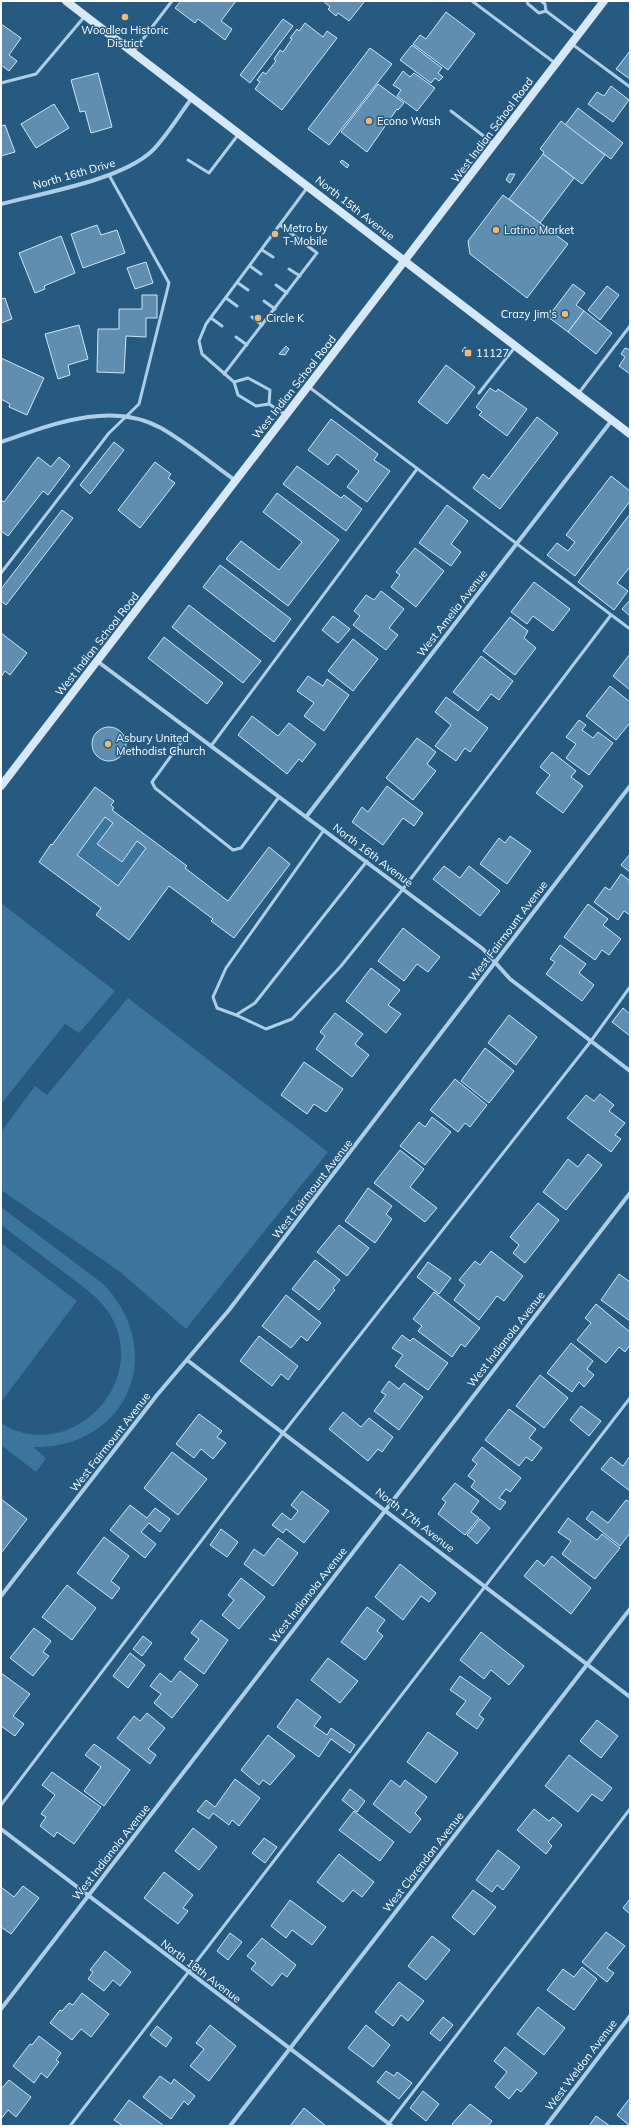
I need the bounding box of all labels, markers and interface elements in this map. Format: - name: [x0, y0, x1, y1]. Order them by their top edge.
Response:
- marker: Woodlea Historic District: [120, 12, 130, 22]
- place label: Woodlea Historic District: [81, 23, 169, 50]
- street label: West Indian School Road: [448, 75, 536, 185]
- place label: Econo Wash: [377, 114, 441, 128]
- marker: Econo Wash: [364, 116, 374, 126]
- street label: North 16th Drive: [31, 156, 117, 192]
- street label: North 15th Avenue: [313, 173, 397, 243]
- place label: Metro by T-Mobile: [283, 221, 328, 248]
- place label: Latino Market: [504, 223, 574, 237]
- marker: Latino Market: [491, 225, 501, 235]
- marker: Metro by T-Mobile: [270, 229, 280, 239]
- place label: Crazy Jim's: [501, 307, 557, 321]
- marker: Crazy Jim's: [560, 309, 570, 319]
- place label: Circle K: [266, 311, 305, 325]
- marker: Circle K: [253, 313, 263, 323]
- street label: West Indian School Road: [249, 332, 339, 442]
- place label: 11127: [476, 346, 509, 360]
- marker: 11127: [463, 348, 473, 358]
- street label: West Amelia Avenue: [414, 567, 490, 659]
- street label: West Indian School Road: [52, 589, 142, 699]
- place label: Asbury United Methodist Church: [116, 731, 205, 758]
- marker: Asbury United Methodist Church: [103, 739, 113, 749]
- street label: North 16th Avenue: [330, 820, 416, 890]
- street label: West Fairmount Avenue: [466, 878, 550, 984]
- street label: West Fairmount Avenue: [269, 1136, 355, 1242]
- street label: West Indianola Avenue: [464, 1288, 548, 1390]
- street label: West Fairmount Avenue: [67, 1389, 153, 1495]
- street label: North 17th Avenue: [373, 1485, 457, 1555]
- street label: West Indianola Avenue: [266, 1544, 350, 1646]
- street label: West Indianola Avenue: [69, 1801, 153, 1903]
- street label: West Clarendon Avenue: [380, 1809, 466, 1915]
- street label: North 18th Avenue: [158, 1936, 244, 2006]
- street label: West Weldon Avenue: [542, 2017, 620, 2113]

